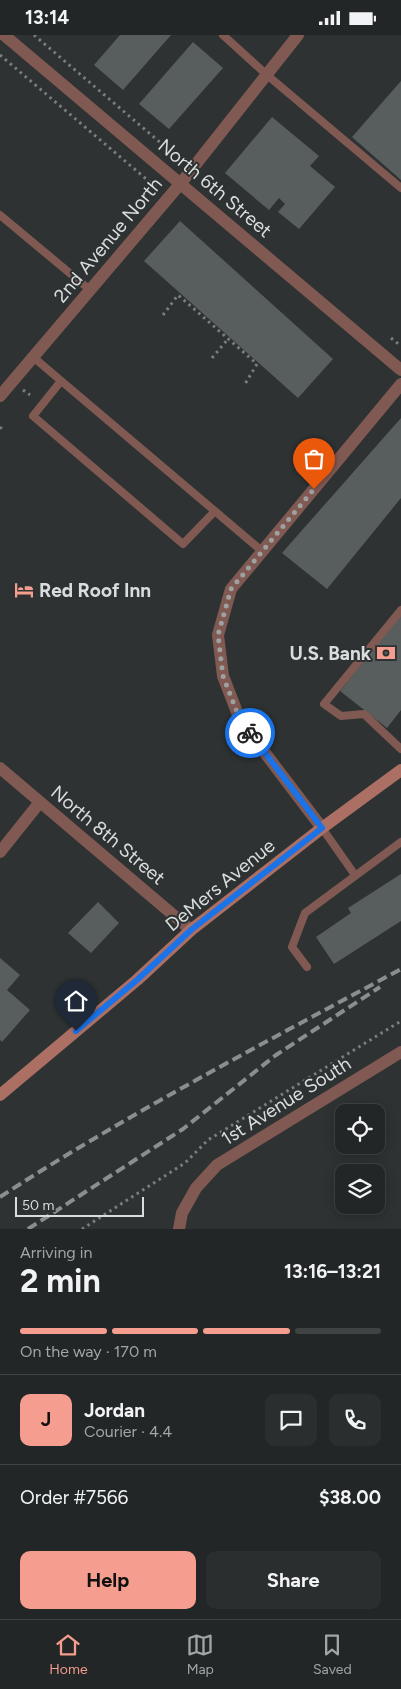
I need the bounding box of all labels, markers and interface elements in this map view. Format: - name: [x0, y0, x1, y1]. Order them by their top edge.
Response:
- text: 13:14: [25, 6, 69, 29]
- street label: North 6th Street: [154, 134, 276, 242]
- street label: 2nd Avenue North: [49, 173, 167, 307]
- pin: [293, 438, 335, 489]
- icon: bag: [300, 445, 328, 473]
- hotel icon: Red Roof Inn: [13, 579, 35, 601]
- place label: Red Roof Inn: [39, 579, 151, 602]
- place label: U.S. Bank: [289, 642, 372, 665]
- bank icon: U.S. Bank: [375, 642, 397, 664]
- courier: [225, 708, 275, 758]
- icon: bike: [236, 719, 264, 747]
- street label: North 8th Street: [46, 781, 170, 889]
- street label: DeMers Avenue: [161, 834, 279, 936]
- pin: [55, 980, 97, 1031]
- icon: home: [62, 987, 90, 1015]
- street label: 1st Avenue South: [217, 1052, 355, 1150]
- map controls: [335, 1104, 385, 1214]
- button: locate: [335, 1104, 385, 1154]
- button: layers: [335, 1164, 385, 1214]
- scale bar: [15, 1194, 144, 1217]
- text: 50 m: [22, 1197, 54, 1214]
- text: Arriving in: [20, 1243, 92, 1262]
- text: 13:16–13:21: [284, 1260, 381, 1283]
- text: 2 min: [20, 1262, 101, 1300]
- text: On the way · 170 m: [20, 1342, 157, 1361]
- button: chat: [265, 1394, 317, 1446]
- button: phone: [329, 1394, 381, 1446]
- text: Jordan: [84, 1399, 145, 1422]
- text: J: [41, 1408, 51, 1431]
- text: Courier · 4.4: [84, 1422, 172, 1441]
- text: Order #7566: [20, 1486, 128, 1509]
- text: $38.00: [319, 1486, 381, 1509]
- button: Help: [20, 1551, 196, 1609]
- button: Share: [206, 1551, 381, 1609]
- tab: Home: [49, 1631, 88, 1678]
- tab: Map: [186, 1631, 214, 1678]
- tab: Saved: [313, 1631, 352, 1678]

